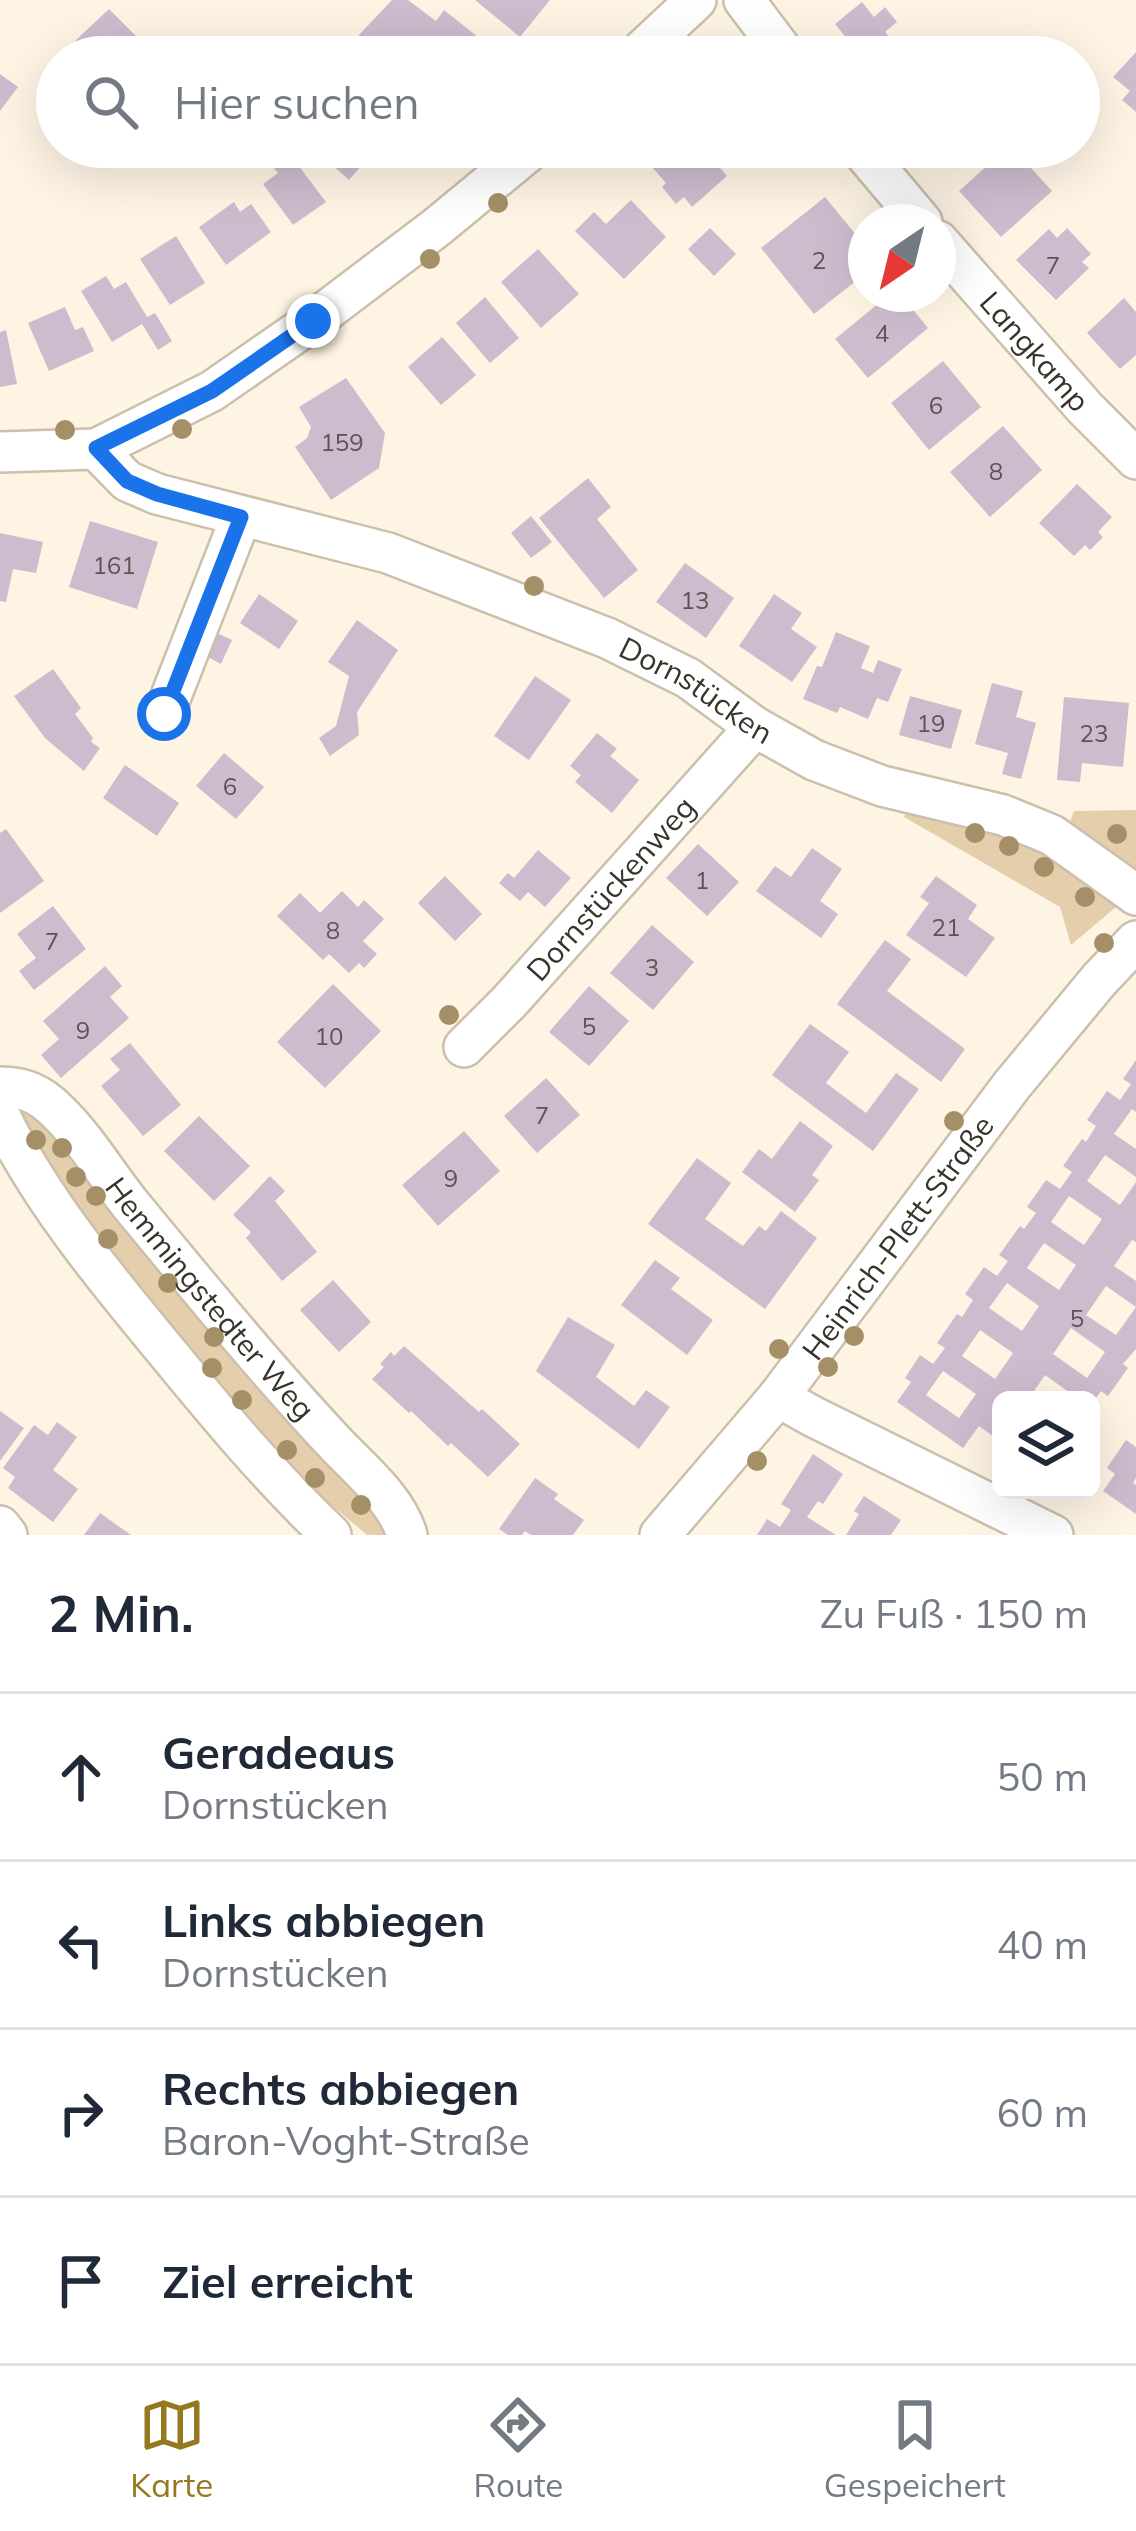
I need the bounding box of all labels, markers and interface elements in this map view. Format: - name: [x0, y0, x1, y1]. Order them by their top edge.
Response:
- search box: [36, 36, 1100, 168]
- icon: search: [78, 69, 144, 135]
- text: Hier suchen: [174, 74, 420, 130]
- north arrow: [848, 204, 956, 312]
- house number: 2: [812, 245, 826, 275]
- house number: 7: [1046, 250, 1060, 280]
- street label: Langkamp: [972, 283, 1098, 419]
- route end: [286, 294, 340, 348]
- house number: 4: [875, 318, 889, 348]
- house number: 6: [929, 390, 943, 420]
- house number: 159: [320, 427, 364, 457]
- house number: 8: [989, 456, 1003, 486]
- house number: 161: [92, 550, 136, 580]
- house number: 13: [681, 585, 709, 615]
- street label: Dornstücken: [613, 628, 779, 752]
- route start: [137, 687, 191, 741]
- house number: 19: [917, 708, 945, 738]
- house number: 23: [1080, 718, 1108, 748]
- house number: 6: [223, 771, 237, 801]
- street label: Dornstückenweg: [518, 788, 703, 989]
- house number: 1: [695, 865, 709, 895]
- house number: 21: [932, 912, 960, 942]
- house number: 8: [326, 915, 340, 945]
- house number: 7: [45, 926, 59, 956]
- house number: 3: [645, 952, 659, 982]
- house number: 5: [582, 1011, 596, 1041]
- house number: 9: [76, 1015, 90, 1045]
- house number: 10: [315, 1021, 343, 1051]
- house number: 7: [535, 1100, 549, 1130]
- street label: Heinrich-Plett-Straße: [794, 1108, 1002, 1367]
- house number: 9: [444, 1163, 458, 1193]
- street label: Hemmingstedter Weg: [97, 1170, 323, 1428]
- house number: 5: [1070, 1303, 1084, 1333]
- map controls: [992, 1391, 1100, 1499]
- button: layers: [992, 1391, 1100, 1499]
- text: 2 Min.: [48, 1581, 194, 1645]
- text: Zu Fuß · 150 m: [820, 1589, 1088, 1638]
- text: Geradeaus: [162, 1724, 395, 1780]
- icon: ahead: [48, 1744, 114, 1810]
- text: 50 m: [997, 1752, 1088, 1801]
- text: Dornstücken: [162, 1780, 389, 1829]
- text: Links abbiegen: [162, 1892, 485, 1948]
- icon: left: [48, 1912, 114, 1978]
- text: 40 m: [997, 1920, 1088, 1969]
- text: Dornstücken: [162, 1948, 389, 1997]
- text: Rechts abbiegen: [162, 2060, 519, 2116]
- icon: right: [48, 2080, 114, 2146]
- text: 60 m: [997, 2088, 1088, 2137]
- text: Baron-Voght-Straße: [162, 2116, 530, 2165]
- icon: arrive: [48, 2248, 114, 2314]
- text: Ziel erreicht: [162, 2253, 413, 2309]
- tab: Karte: [130, 2392, 213, 2505]
- tab: Route: [474, 2392, 563, 2505]
- tab: Gespeichert: [824, 2392, 1006, 2505]

